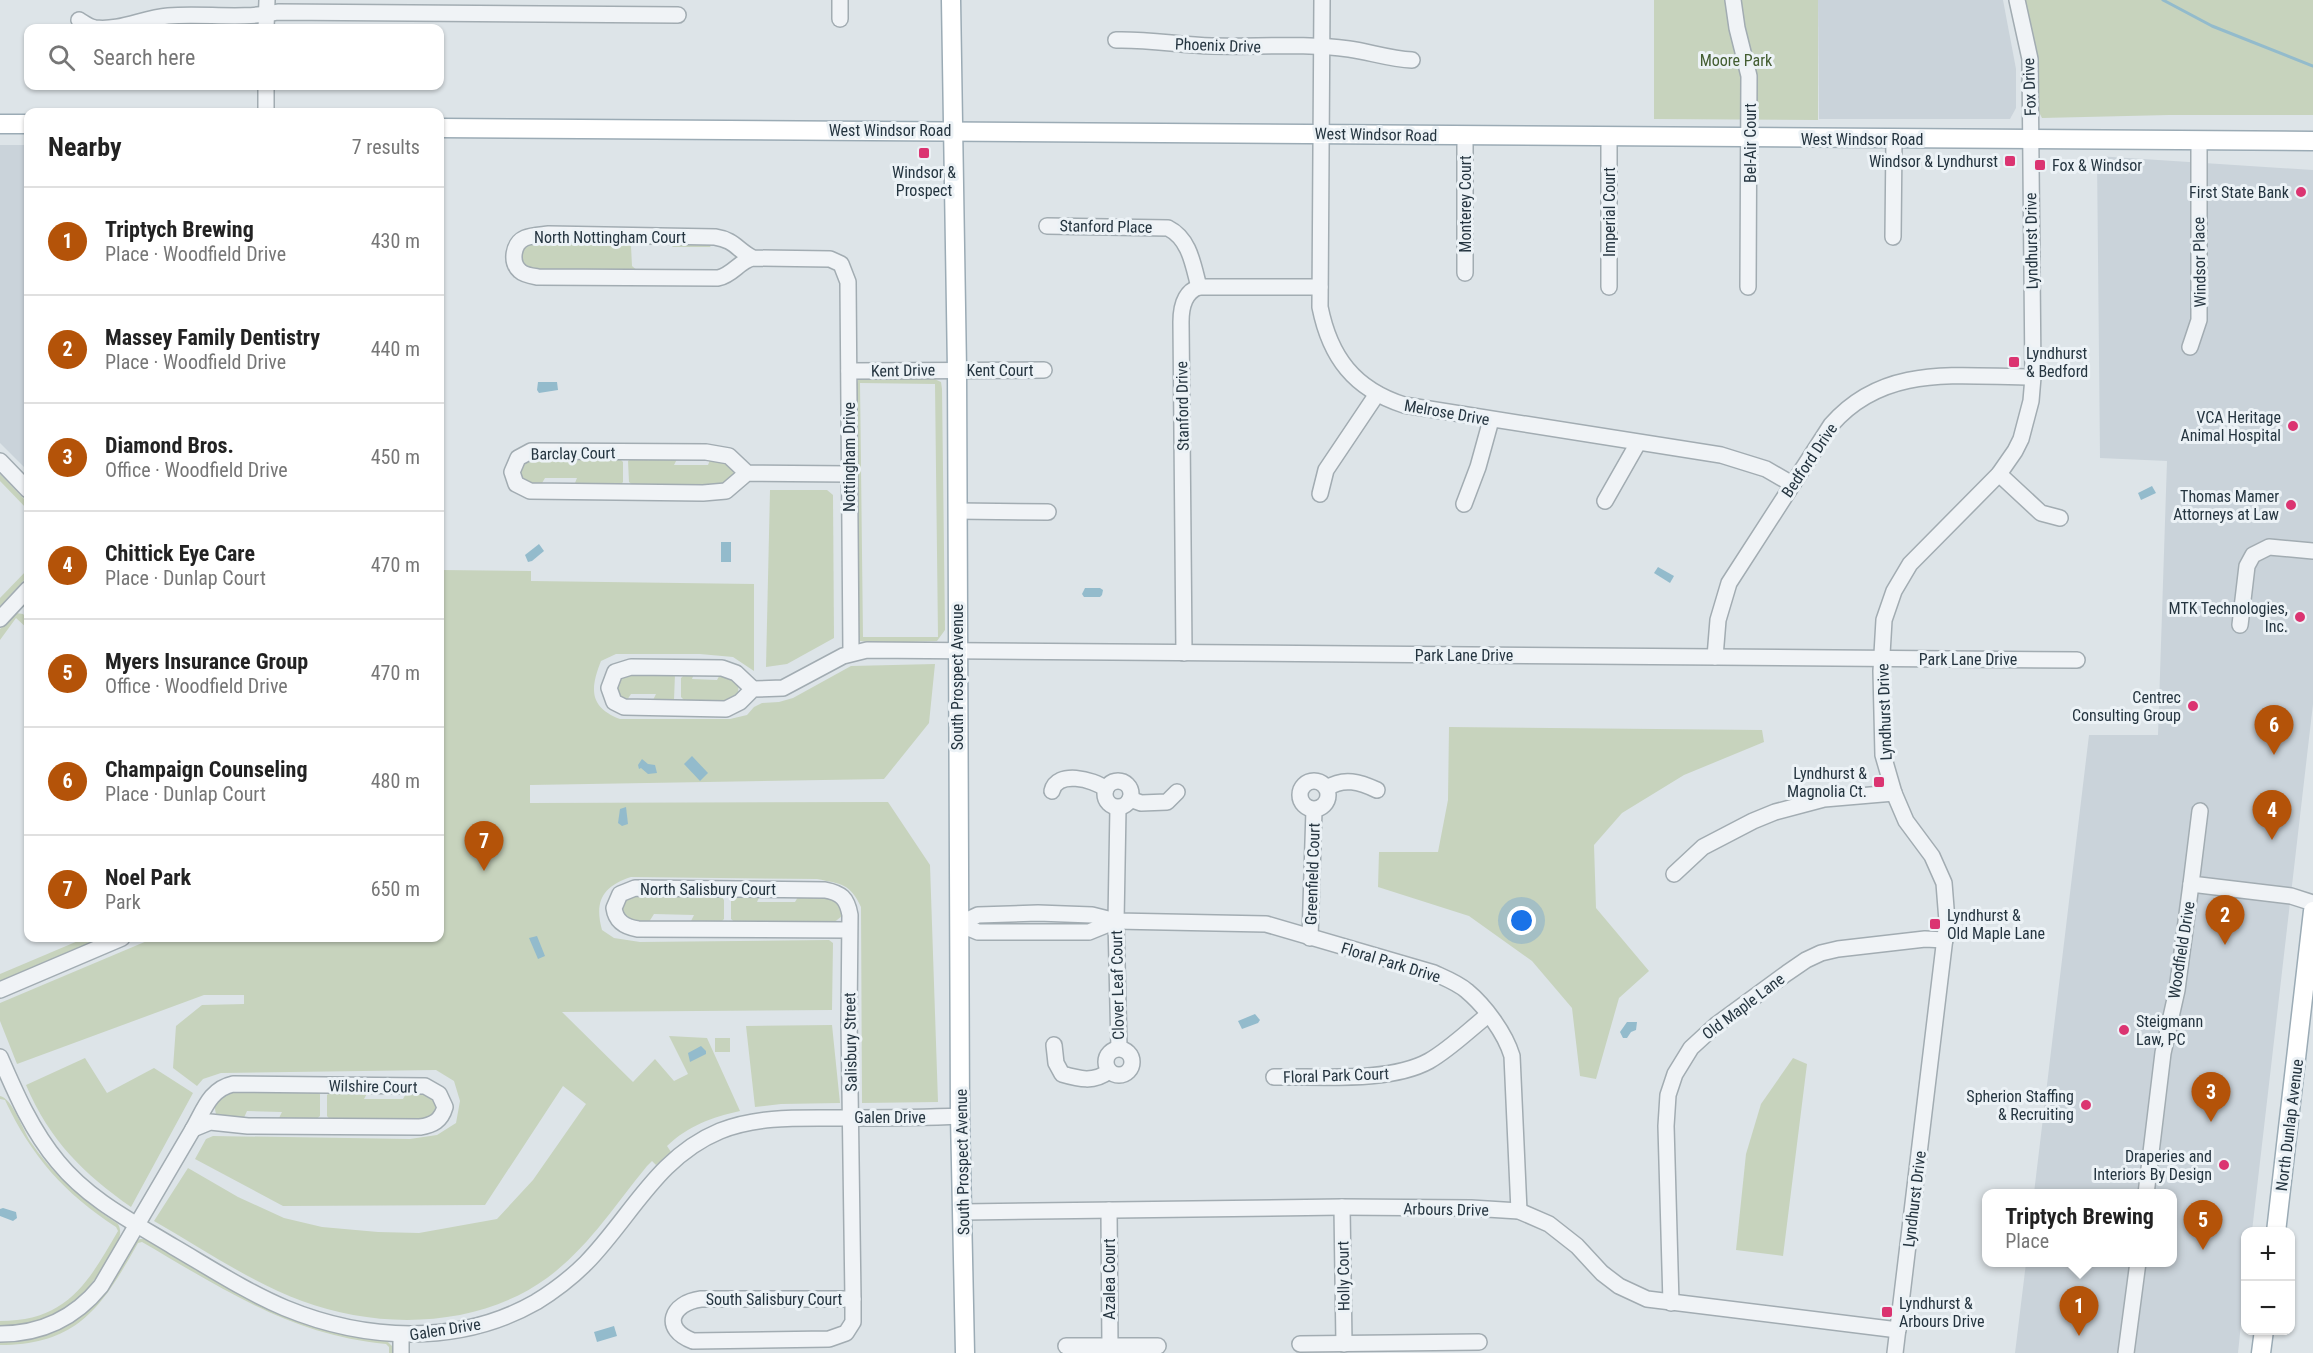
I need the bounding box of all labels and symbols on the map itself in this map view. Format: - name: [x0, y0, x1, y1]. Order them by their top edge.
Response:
- street label: Phoenix Drive: [1175, 35, 1261, 56]
- park label: Moore Park: [1700, 51, 1773, 70]
- street label: Fox Drive: [2019, 58, 2040, 116]
- street label: Bel-Air Court: [1741, 103, 1760, 183]
- street label: West Windsor Road: [829, 121, 951, 140]
- street label: West Windsor Road: [1314, 124, 1437, 145]
- street label: West Windsor Road: [1801, 130, 1923, 149]
- marker: Windsor & Prospect: [917, 146, 931, 160]
- place label: Windsor & Lyndhurst: [1869, 152, 1998, 171]
- marker: Windsor & Lyndhurst: [2003, 154, 2017, 168]
- street label: Monterey Court: [1456, 155, 1475, 253]
- place label: Fox & Windsor: [2052, 156, 2142, 175]
- marker: Fox & Windsor: [2033, 158, 2047, 172]
- place label: Windsor & Prospect: [892, 163, 956, 200]
- street label: Imperial Court: [1600, 167, 1619, 257]
- place label: First State Bank: [2189, 183, 2290, 202]
- marker: First State Bank: [2294, 185, 2308, 199]
- street label: Lyndhurst Drive: [2021, 192, 2042, 290]
- street label: Stanford Place: [1059, 216, 1153, 237]
- street label: Windsor Place: [2189, 217, 2210, 307]
- street label: North Nottingham Court: [534, 228, 686, 247]
- place label: Lyndhurst & Bedford: [2026, 344, 2088, 381]
- marker: Lyndhurst & Bedford: [2007, 355, 2021, 369]
- street label: Kent Drive: [871, 360, 935, 381]
- street label: Kent Court: [966, 361, 1034, 380]
- street label: Stanford Drive: [1172, 361, 1193, 451]
- street label: Melrose Drive: [1403, 396, 1491, 429]
- street label: Nottingham Drive: [840, 402, 859, 512]
- place label: VCA Heritage Animal Hospital: [2180, 408, 2281, 445]
- marker: VCA Heritage Animal Hospital: [2286, 419, 2300, 433]
- street label: Bedford Drive: [1778, 420, 1841, 501]
- street label: Barclay Court: [530, 443, 616, 464]
- place label: Thomas Mamer Attorneys at Law: [2173, 487, 2279, 524]
- marker: Thomas Mamer Attorneys at Law: [2284, 498, 2298, 512]
- place label: MTK Technologies, Inc.: [2169, 599, 2288, 636]
- street label: South Prospect Avenue: [948, 604, 967, 750]
- marker: MTK Technologies, Inc.: [2293, 610, 2307, 624]
- street label: Park Lane Drive: [1415, 646, 1513, 665]
- street label: Park Lane Drive: [1919, 650, 2017, 669]
- street label: Lyndhurst Drive: [1873, 663, 1896, 761]
- place label: Centrec Consulting Group: [2072, 688, 2181, 725]
- marker: Centrec Consulting Group: [2186, 699, 2200, 713]
- pin: 6: [2254, 706, 2294, 755]
- place label: Lyndhurst & Magnolia Ct.: [1787, 764, 1867, 801]
- marker: Lyndhurst & Magnolia Ct.: [1872, 775, 1886, 789]
- pin: 4: [2252, 790, 2292, 840]
- pin: 7: [464, 822, 504, 871]
- street label: Greenfield Court: [1301, 822, 1324, 926]
- street label: North Salisbury Court: [640, 880, 776, 899]
- pin: 2: [2206, 896, 2244, 945]
- street label: Woodfield Drive: [2164, 900, 2199, 1000]
- your location: [1507, 906, 1536, 935]
- place label: Lyndhurst & Old Maple Lane: [1947, 906, 2045, 943]
- marker: Lyndhurst & Old Maple Lane: [1928, 917, 1942, 931]
- street label: Clover Leaf Court: [1107, 930, 1128, 1040]
- street label: Floral Park Drive: [1339, 938, 1443, 987]
- street label: Old Maple Lane: [1698, 969, 1788, 1043]
- street label: Salisbury Street: [840, 992, 861, 1092]
- place label: Steigmann Law, PC: [2136, 1012, 2203, 1049]
- marker: Steigmann Law, PC: [2117, 1023, 2131, 1037]
- street label: North Dunlap Avenue: [2272, 1058, 2307, 1192]
- street label: Floral Park Court: [1283, 1064, 1390, 1087]
- pin: 3: [2192, 1072, 2230, 1122]
- street label: Wilshire Court: [328, 1076, 418, 1097]
- place label: Spherion Staffing & Recruiting: [1966, 1087, 2074, 1124]
- street label: South Prospect Avenue: [952, 1089, 973, 1235]
- marker: Spherion Staffing & Recruiting: [2079, 1098, 2093, 1112]
- street label: Galen Drive: [854, 1108, 926, 1127]
- place label: Draperies and Interiors By Design: [2093, 1147, 2212, 1184]
- street label: Lyndhurst Drive: [1899, 1150, 1930, 1248]
- marker: Draperies and Interiors By Design: [2217, 1158, 2231, 1172]
- street label: Arbours Drive: [1403, 1199, 1489, 1220]
- pin: 5: [2184, 1200, 2222, 1250]
- street label: Azalea Court: [1100, 1238, 1119, 1320]
- street label: Holly Court: [1333, 1240, 1354, 1311]
- pin: 1: [2060, 1286, 2098, 1336]
- street label: South Salisbury Court: [706, 1290, 843, 1309]
- place label: Lyndhurst & Arbours Drive: [1899, 1294, 1985, 1331]
- marker: Lyndhurst & Arbours Drive: [1880, 1305, 1894, 1319]
- street label: Galen Drive: [408, 1315, 482, 1344]

